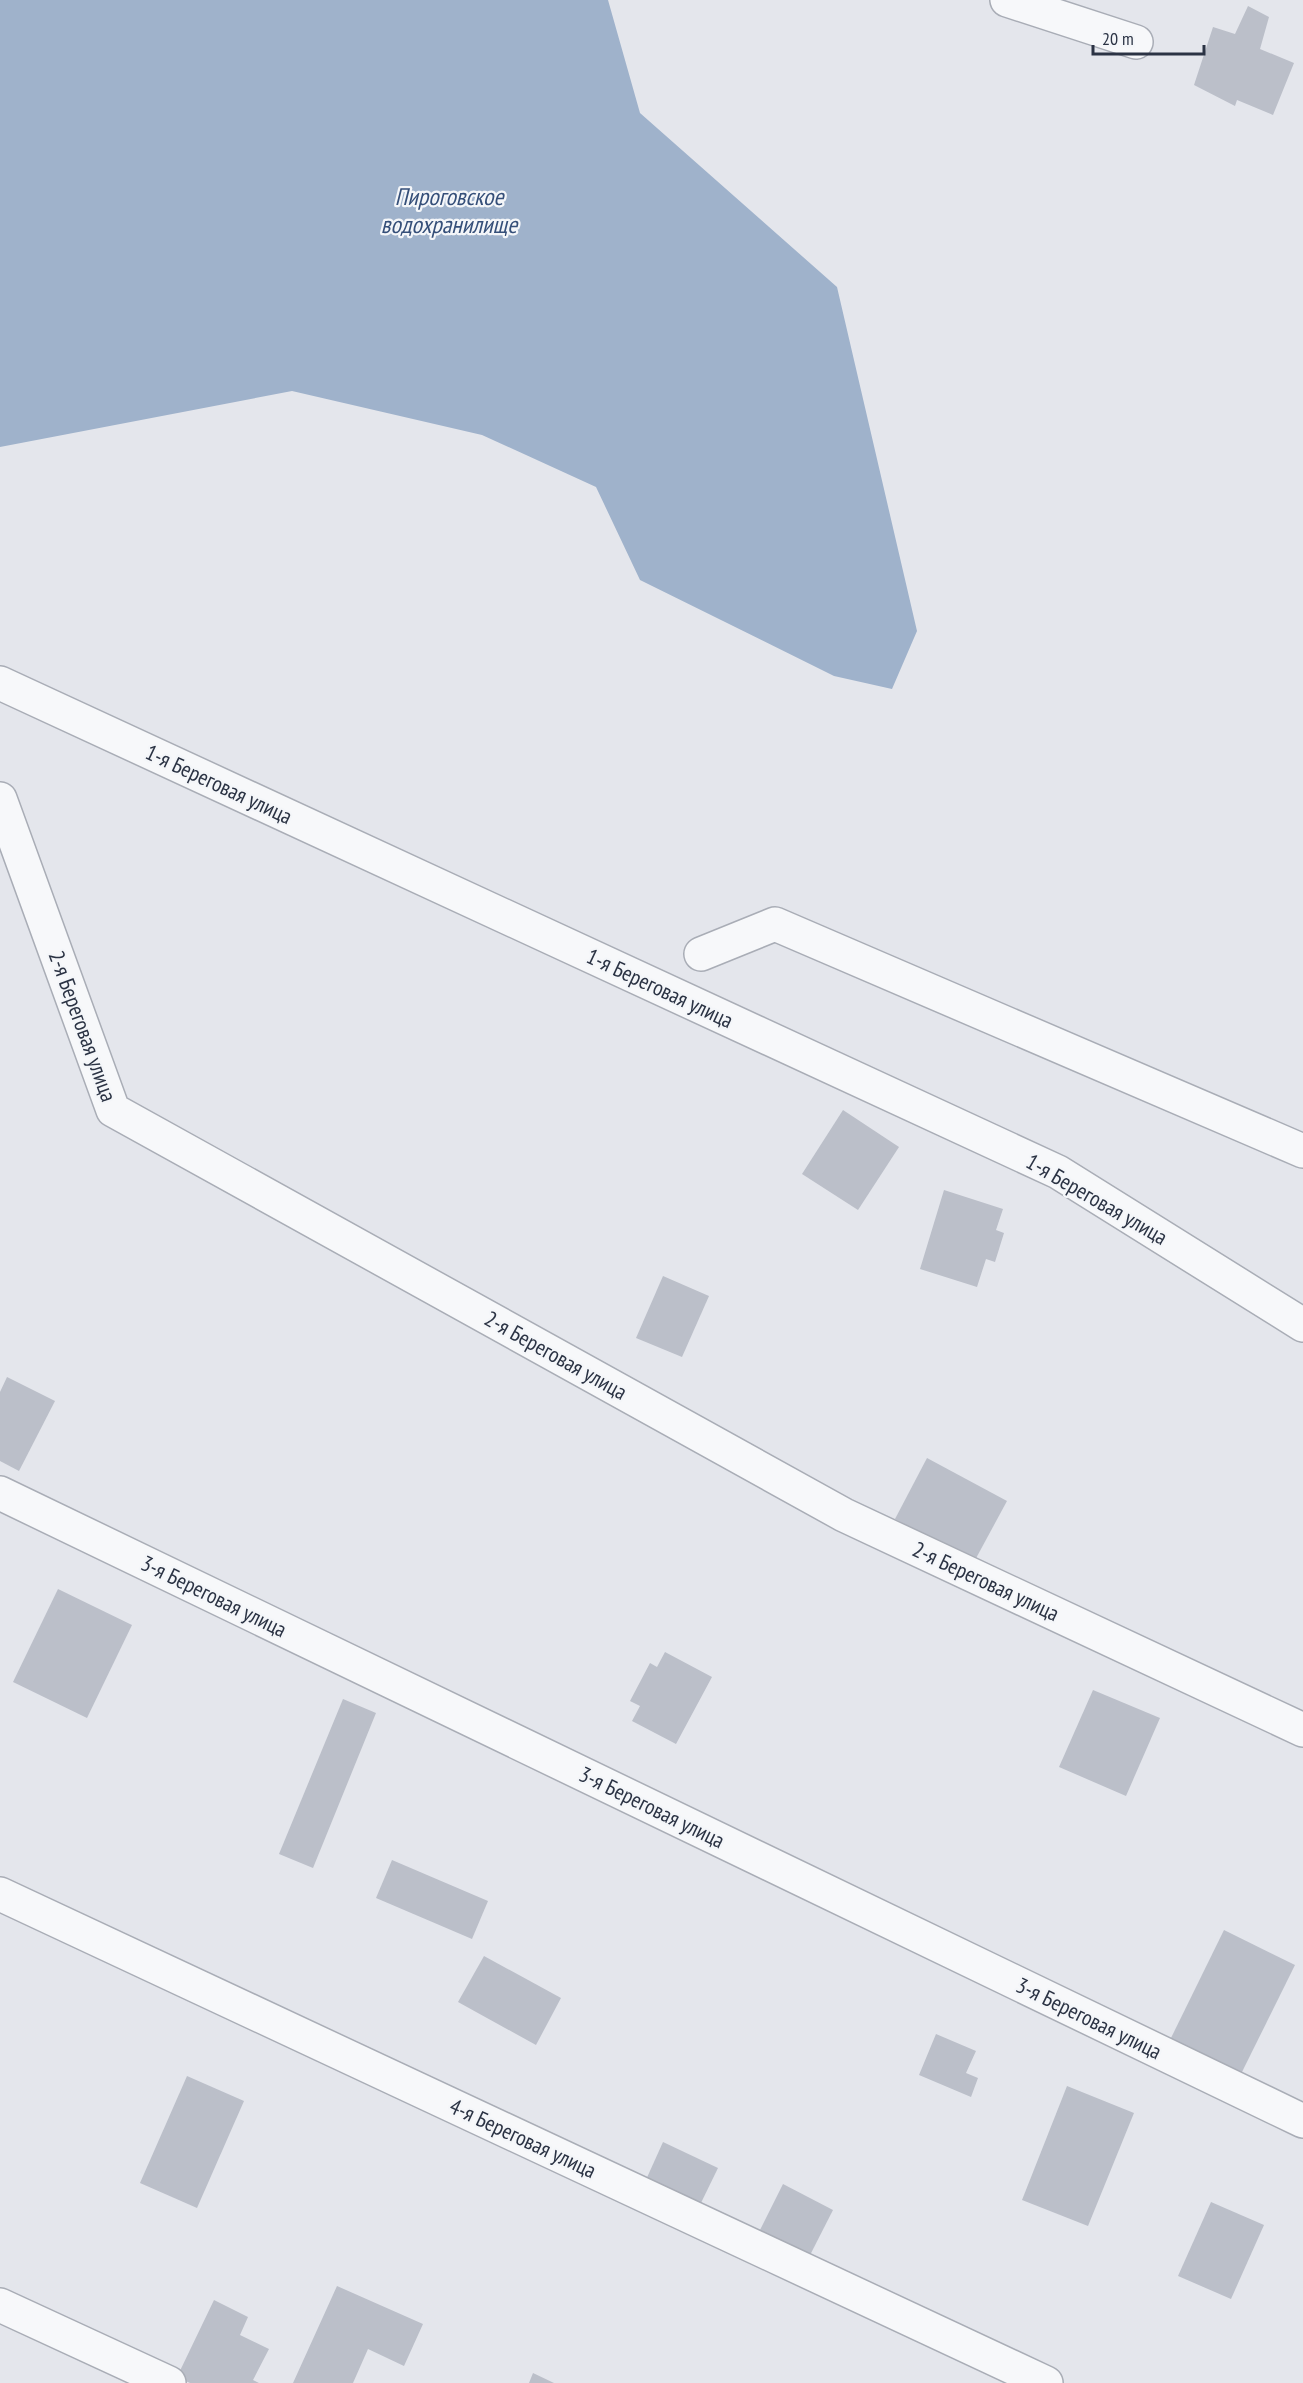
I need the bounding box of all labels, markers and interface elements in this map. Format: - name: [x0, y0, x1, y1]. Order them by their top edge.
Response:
- scale bar: [1093, 18, 1204, 56]
- text: 20 m: [1102, 27, 1134, 50]
- water label: Пироговское водохранилище: [381, 181, 519, 240]
- street label: 1-я Береговая улица: [141, 738, 297, 830]
- street label: 1-я Береговая улица: [582, 942, 738, 1034]
- street label: 2-я Береговая улица: [43, 947, 123, 1105]
- street label: 1-я Береговая улица: [1021, 1147, 1173, 1251]
- street label: 2-я Береговая улица: [480, 1304, 632, 1406]
- street label: 2-я Береговая улица: [908, 1535, 1064, 1627]
- street label: 3-я Береговая улица: [137, 1549, 291, 1643]
- street label: 3-я Береговая улица: [575, 1760, 729, 1854]
- street label: 3-я Береговая улица: [1012, 1971, 1166, 2065]
- street label: 4-я Береговая улица: [445, 2092, 601, 2184]

